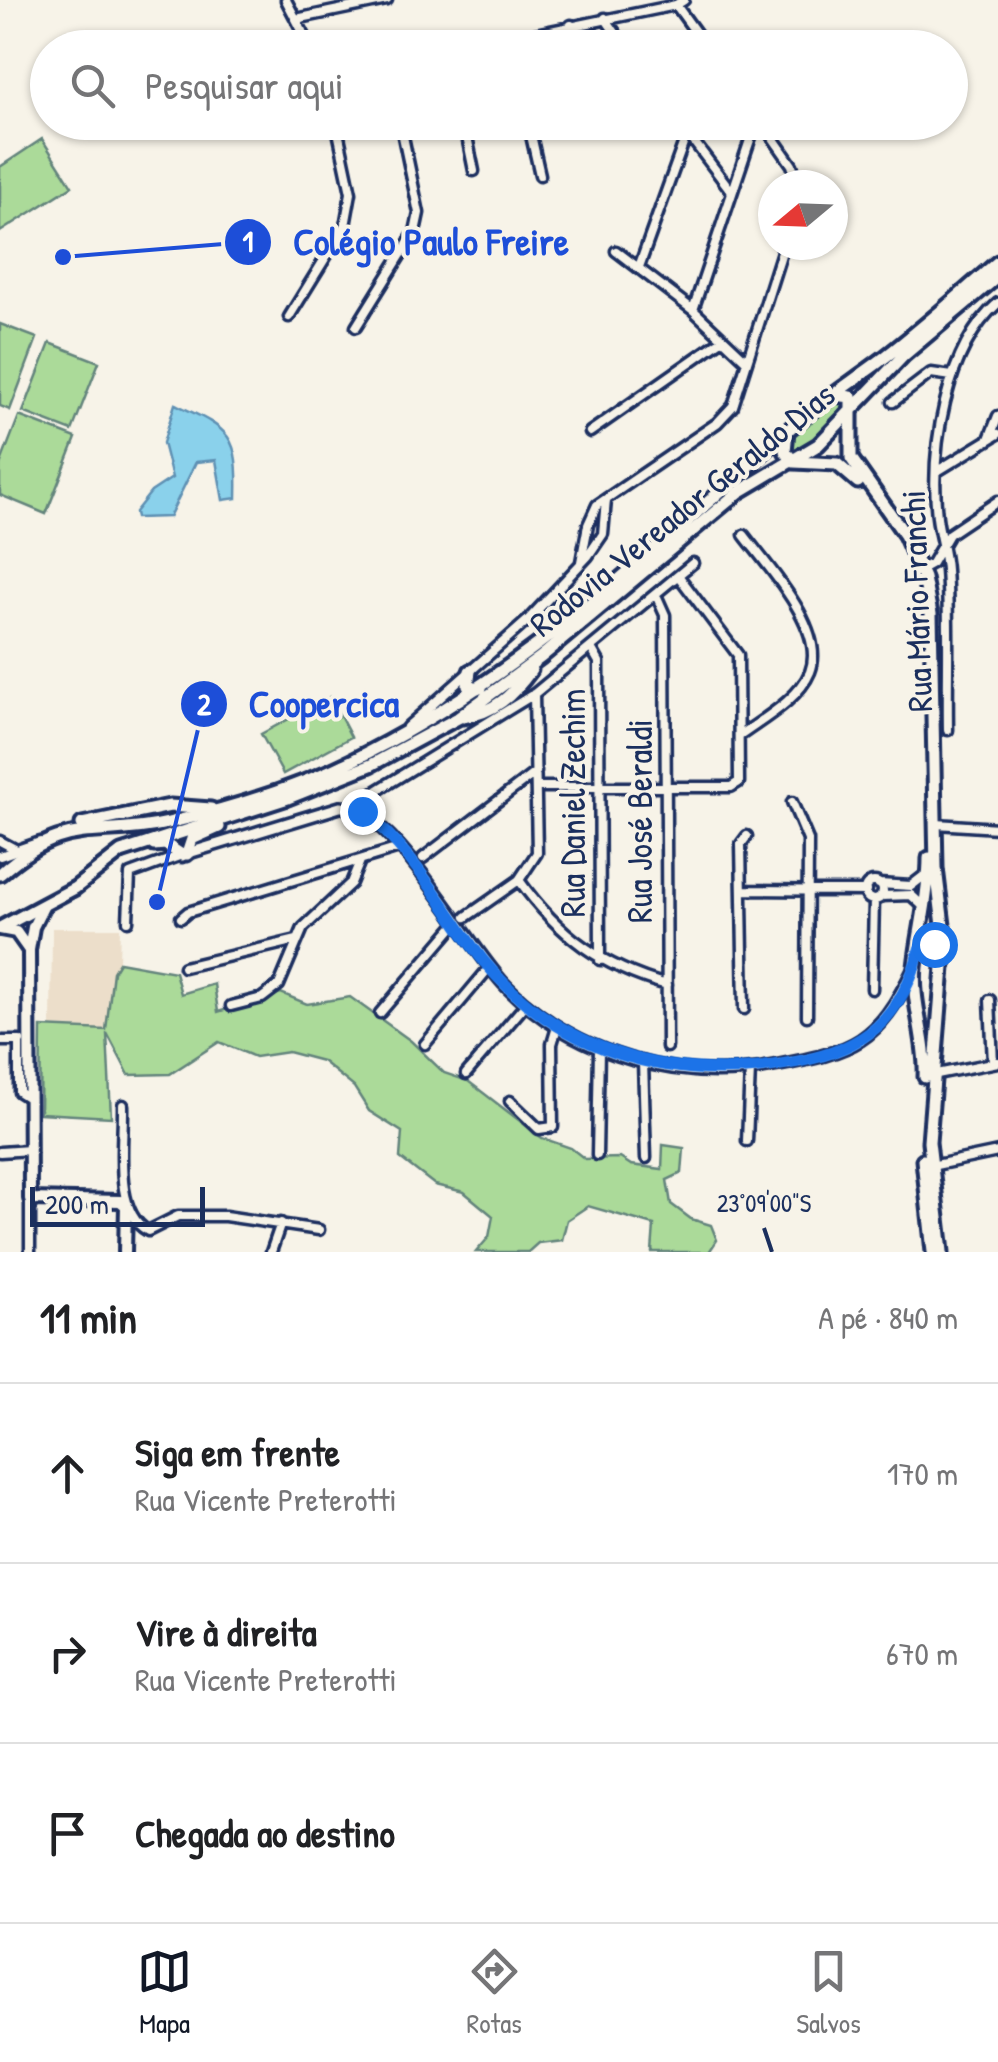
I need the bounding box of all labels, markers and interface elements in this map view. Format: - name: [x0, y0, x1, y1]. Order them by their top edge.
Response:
- search box: [30, 30, 968, 140]
- icon: search: [65, 58, 120, 113]
- text: Pesquisar aqui: [145, 59, 343, 111]
- north arrow: [758, 170, 848, 260]
- callout: Colégio Paulo Freire: [223, 208, 588, 276]
- text: Colégio Paulo Freire: [293, 215, 569, 268]
- text: 1: [243, 221, 254, 261]
- street label: Rodovia Vereador Geraldo Dias: [520, 371, 844, 647]
- street label: Rua Mário Franchi: [889, 489, 943, 713]
- callout: Coopercica: [179, 670, 419, 738]
- text: Coopercica: [249, 677, 399, 730]
- text: 2: [197, 684, 212, 724]
- street label: Rua Daniel Zechim: [549, 689, 596, 917]
- street label: Rua José Beraldi: [616, 719, 663, 923]
- route end: [340, 789, 386, 835]
- route start: [912, 922, 958, 968]
- scale bar: [30, 1182, 205, 1226]
- text: 200 m: [45, 1185, 109, 1223]
- text: 23°09'00"S: [717, 1186, 811, 1220]
- text: 11 min: [40, 1289, 137, 1346]
- text: A pé · 840 m: [818, 1296, 958, 1339]
- text: Siga em frente: [135, 1426, 340, 1478]
- icon: ahead: [40, 1446, 95, 1501]
- text: 170 m: [887, 1452, 958, 1495]
- text: Rua Vicente Preterotti: [135, 1478, 397, 1521]
- text: Vire à direita: [135, 1606, 317, 1658]
- icon: right: [40, 1626, 95, 1681]
- text: 670 m: [886, 1632, 958, 1675]
- text: Rua Vicente Preterotti: [135, 1658, 397, 1701]
- icon: arrive: [40, 1806, 95, 1861]
- text: Chegada ao destino: [135, 1807, 395, 1859]
- tab: Mapa: [137, 1944, 192, 2042]
- tab: Rotas: [467, 1944, 522, 2042]
- tab: Salvos: [796, 1944, 861, 2042]

